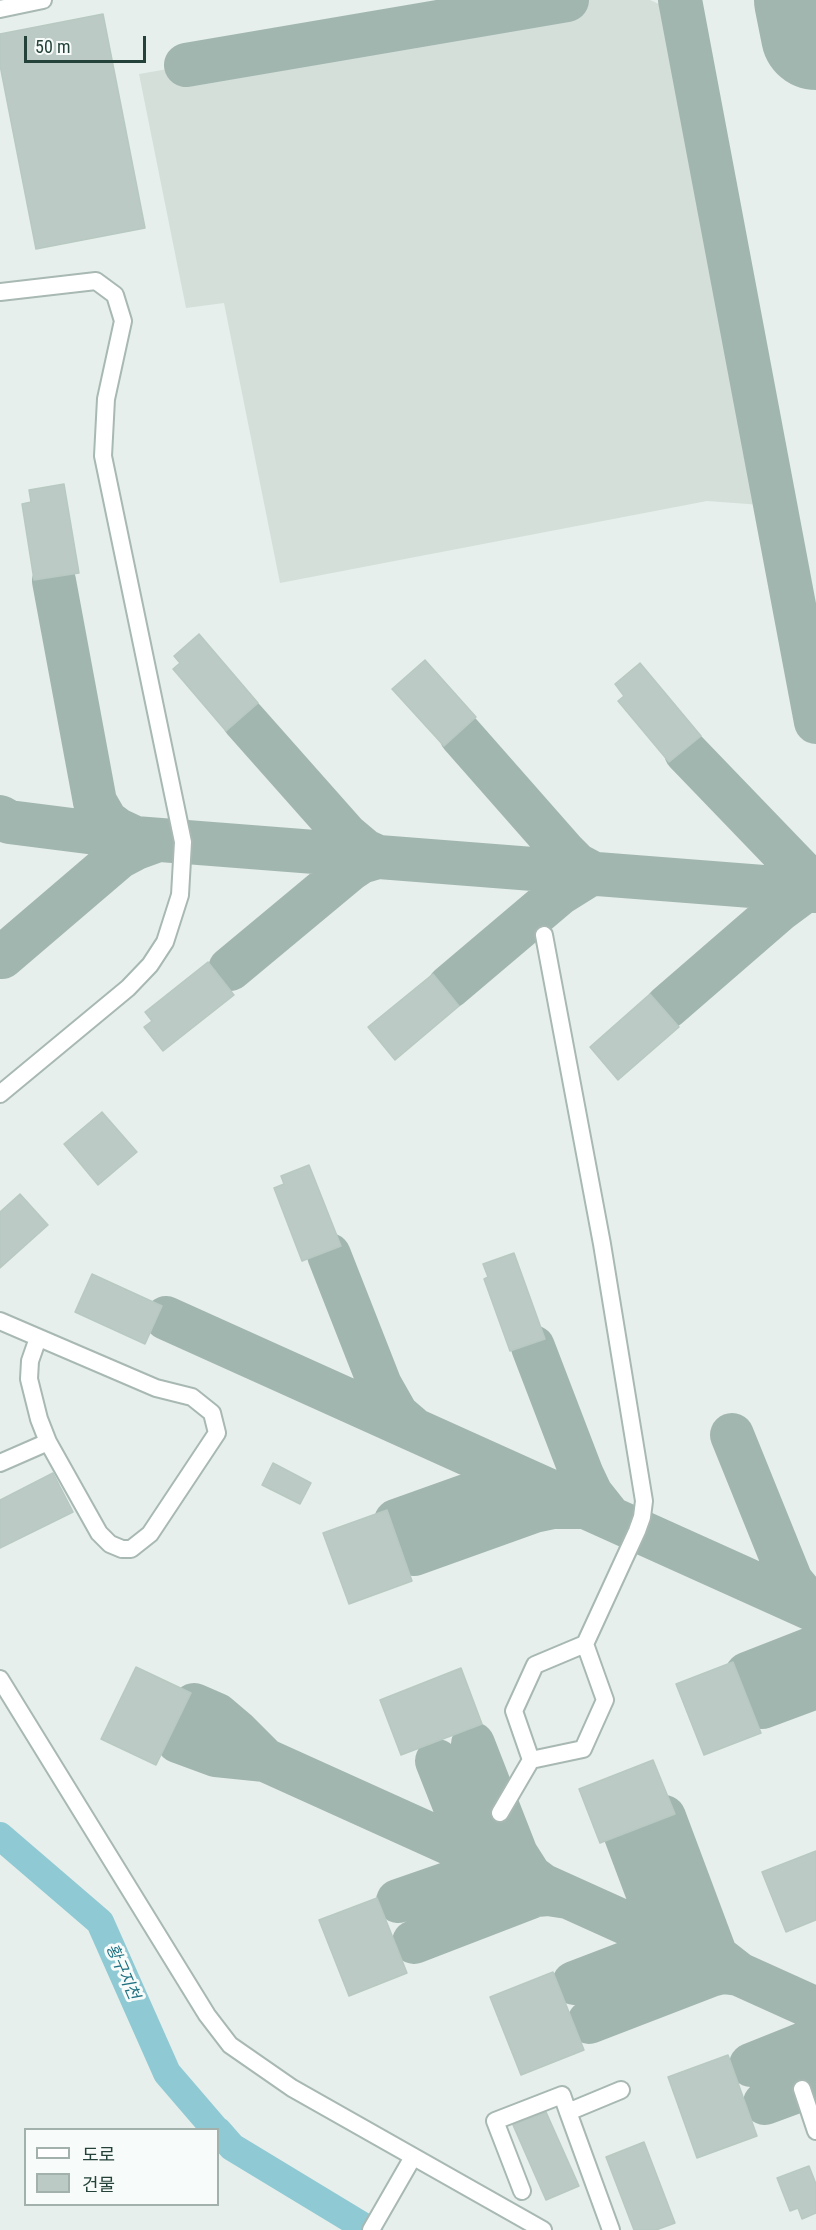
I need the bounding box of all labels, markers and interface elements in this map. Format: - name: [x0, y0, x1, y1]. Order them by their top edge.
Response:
- scale bar: [27, 24, 148, 62]
- text: 50 m: [35, 36, 70, 57]
- water label: 황구지천: [101, 1941, 143, 2003]
- legend: [24, 2128, 219, 2206]
- text: 도로: [82, 2144, 115, 2165]
- text: 건물: [82, 2174, 115, 2195]

